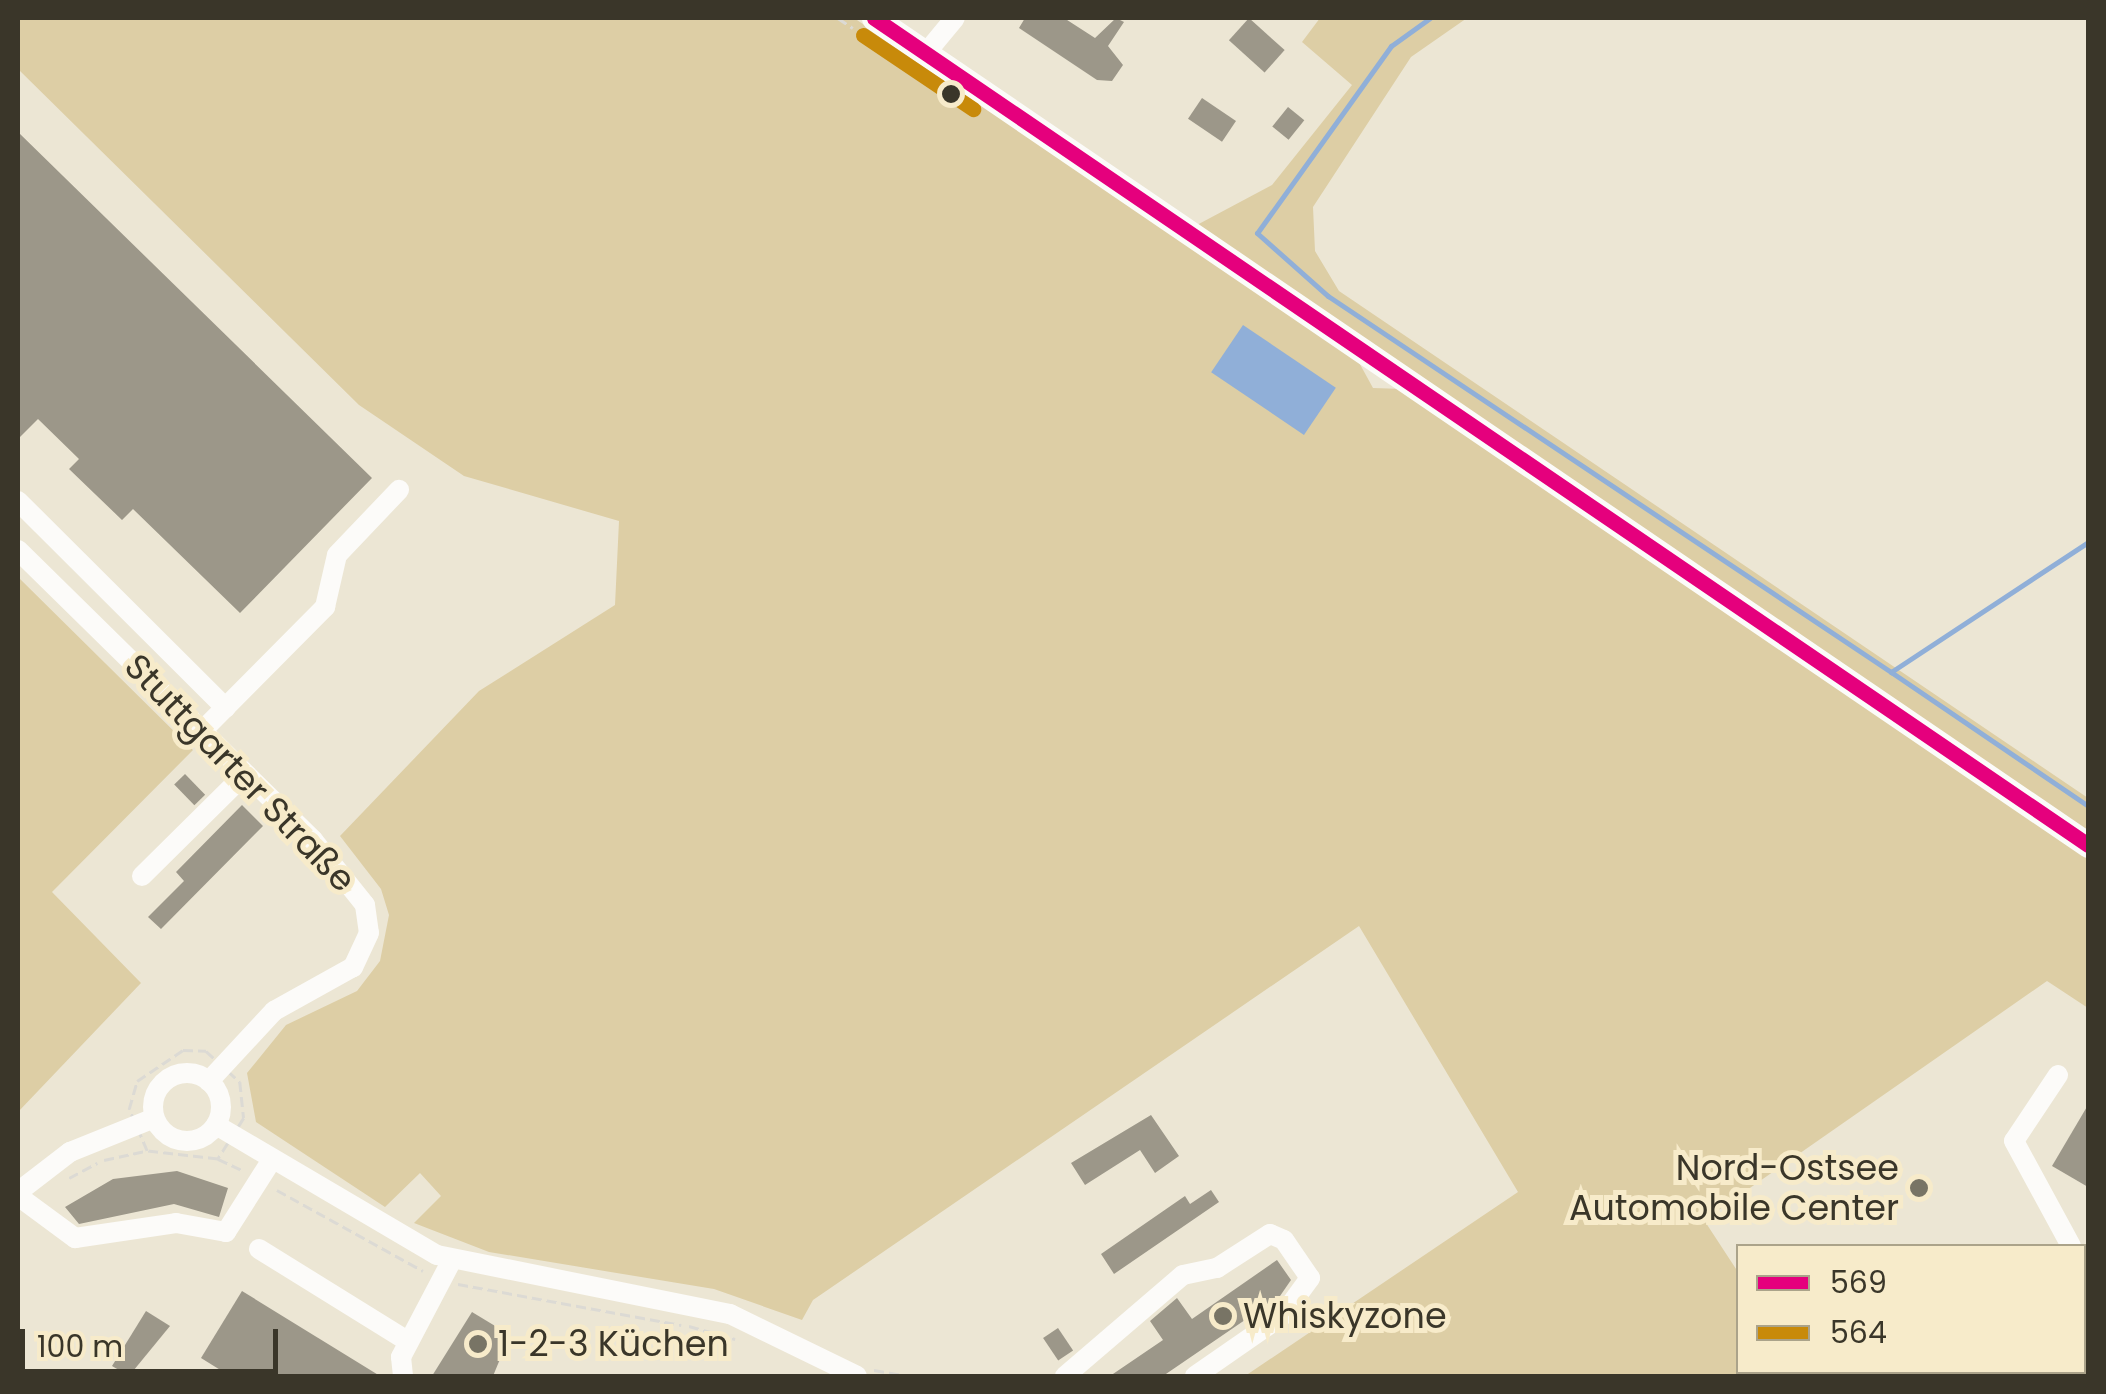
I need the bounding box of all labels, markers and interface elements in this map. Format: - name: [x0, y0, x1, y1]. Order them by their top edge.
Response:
- unlabelled marker: [941, 84, 961, 104]
- street label: Stuttgarter Straße: [116, 646, 364, 900]
- place label: Nord-Ostsee Automobile Center: [1569, 1147, 1899, 1229]
- marker: Nord-Ostsee Automobile Center: [1908, 1177, 1930, 1199]
- legend: [1736, 1244, 2086, 1374]
- text: 569: [1830, 1261, 1887, 1304]
- place label: Whiskyzone: [1243, 1295, 1447, 1337]
- marker: Whiskyzone: [1212, 1305, 1234, 1327]
- scale bar: [25, 1309, 282, 1371]
- text: 564: [1830, 1311, 1887, 1354]
- place label: 1-2-3 Küchen: [498, 1323, 729, 1365]
- text: 100 m: [37, 1325, 123, 1368]
- marker: 1-2-3 Küchen: [467, 1333, 489, 1355]

